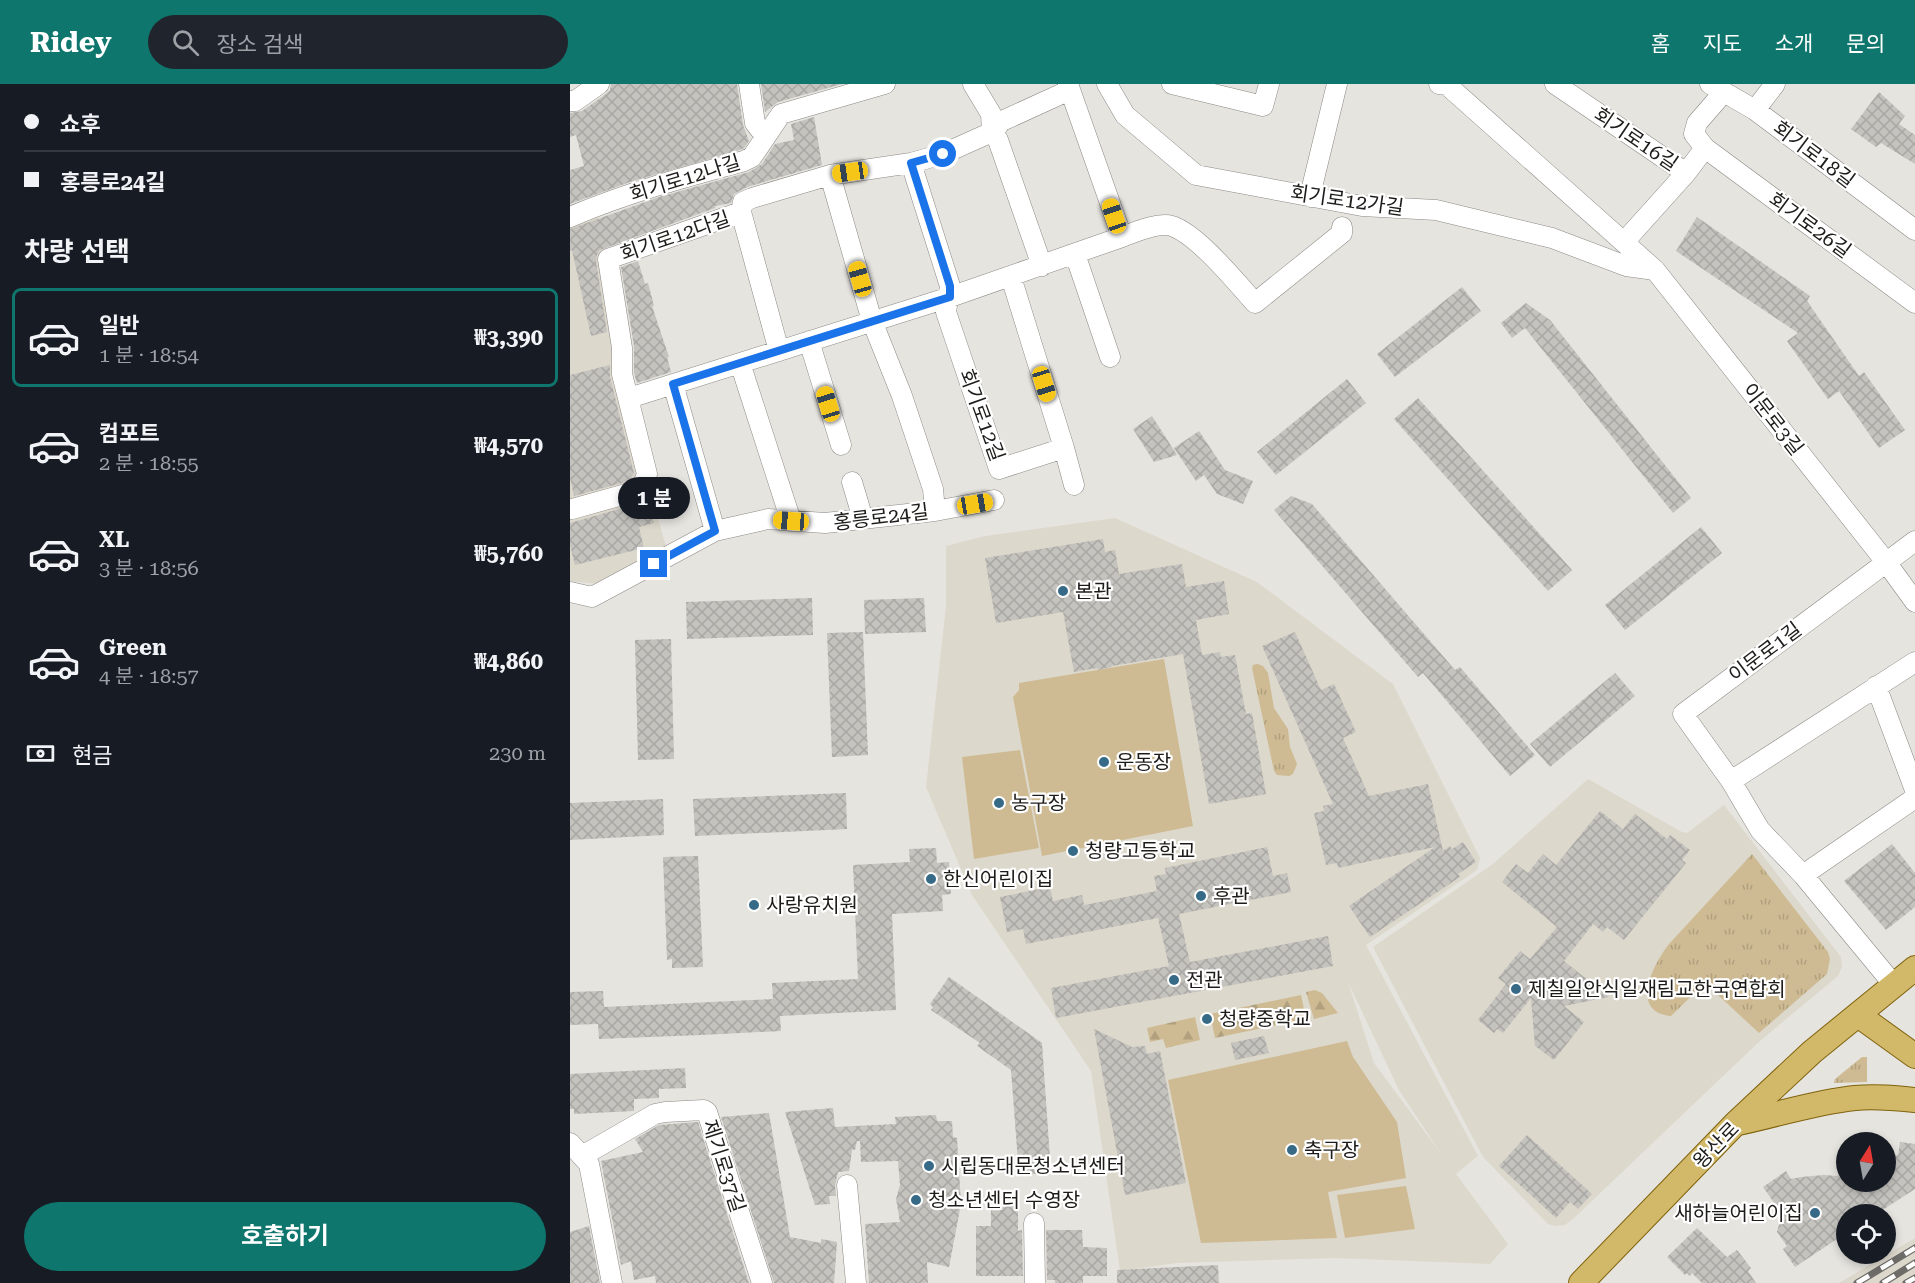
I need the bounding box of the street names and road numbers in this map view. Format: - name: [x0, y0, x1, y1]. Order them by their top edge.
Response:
- street label: 회기로16길: [1589, 102, 1683, 176]
- street label: 회기로18길: [1768, 116, 1860, 192]
- street label: 회기로12나길: [627, 150, 743, 206]
- street label: 회기로12가길: [1289, 180, 1405, 220]
- street label: 회기로26길: [1764, 187, 1856, 263]
- street label: 회기로12다길: [617, 206, 733, 266]
- street label: 회기로12길: [954, 366, 1010, 464]
- street label: 이문로3길: [1737, 378, 1809, 460]
- street label: 홍릉로24길: [832, 499, 930, 535]
- street label: 이문로1길: [1724, 617, 1806, 687]
- street label: 제기로37길: [698, 1117, 750, 1215]
- street label: 왕산로: [1688, 1117, 1744, 1173]

